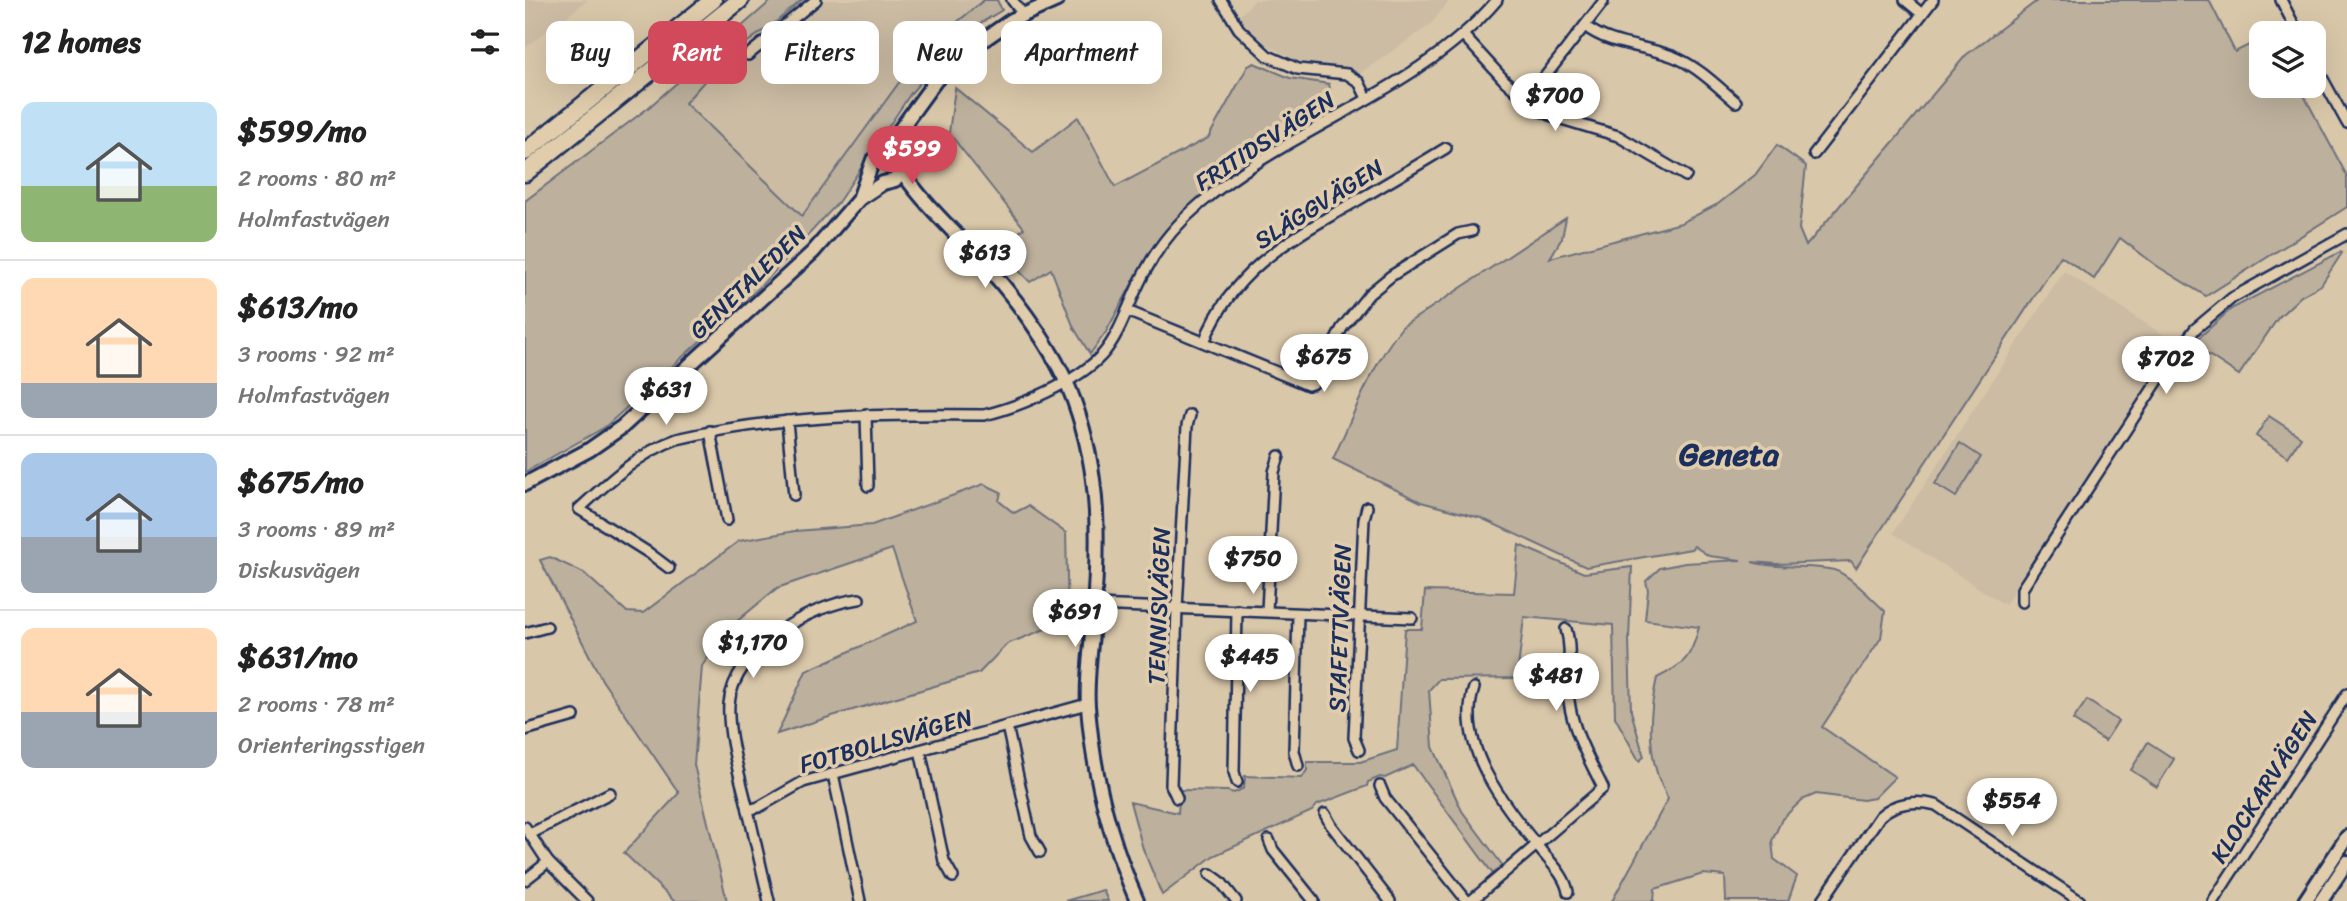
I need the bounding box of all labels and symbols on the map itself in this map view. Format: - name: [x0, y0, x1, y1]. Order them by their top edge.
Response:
- pin: $700: [1514, 74, 1596, 133]
- street label: FRITIDSVÄGEN: [1186, 79, 1344, 202]
- pin: $599: [871, 127, 953, 186]
- street label: SLÄGGVÄGEN: [1246, 147, 1393, 261]
- street label: GENETALEDEN: [679, 214, 817, 350]
- pin: $613: [944, 230, 1026, 290]
- pin: $675: [1283, 334, 1365, 394]
- pin: $702: [2125, 336, 2207, 396]
- pin: $631: [625, 368, 707, 427]
- district label: Geneta: [1679, 426, 1780, 483]
- street label: TENNISVÄGEN: [1135, 526, 1183, 686]
- pin: $750: [1212, 536, 1294, 596]
- street label: STAFETTVÄGEN: [1316, 543, 1364, 713]
- pin: $691: [1034, 590, 1116, 649]
- pin: $1,170: [696, 620, 810, 680]
- pin: $445: [1209, 634, 1291, 694]
- pin: $481: [1515, 654, 1597, 713]
- street label: FOTBOLLSVÄGEN: [794, 696, 978, 786]
- street label: KLOCKARVÄGEN: [2199, 702, 2329, 872]
- pin: $554: [1971, 778, 2053, 838]

